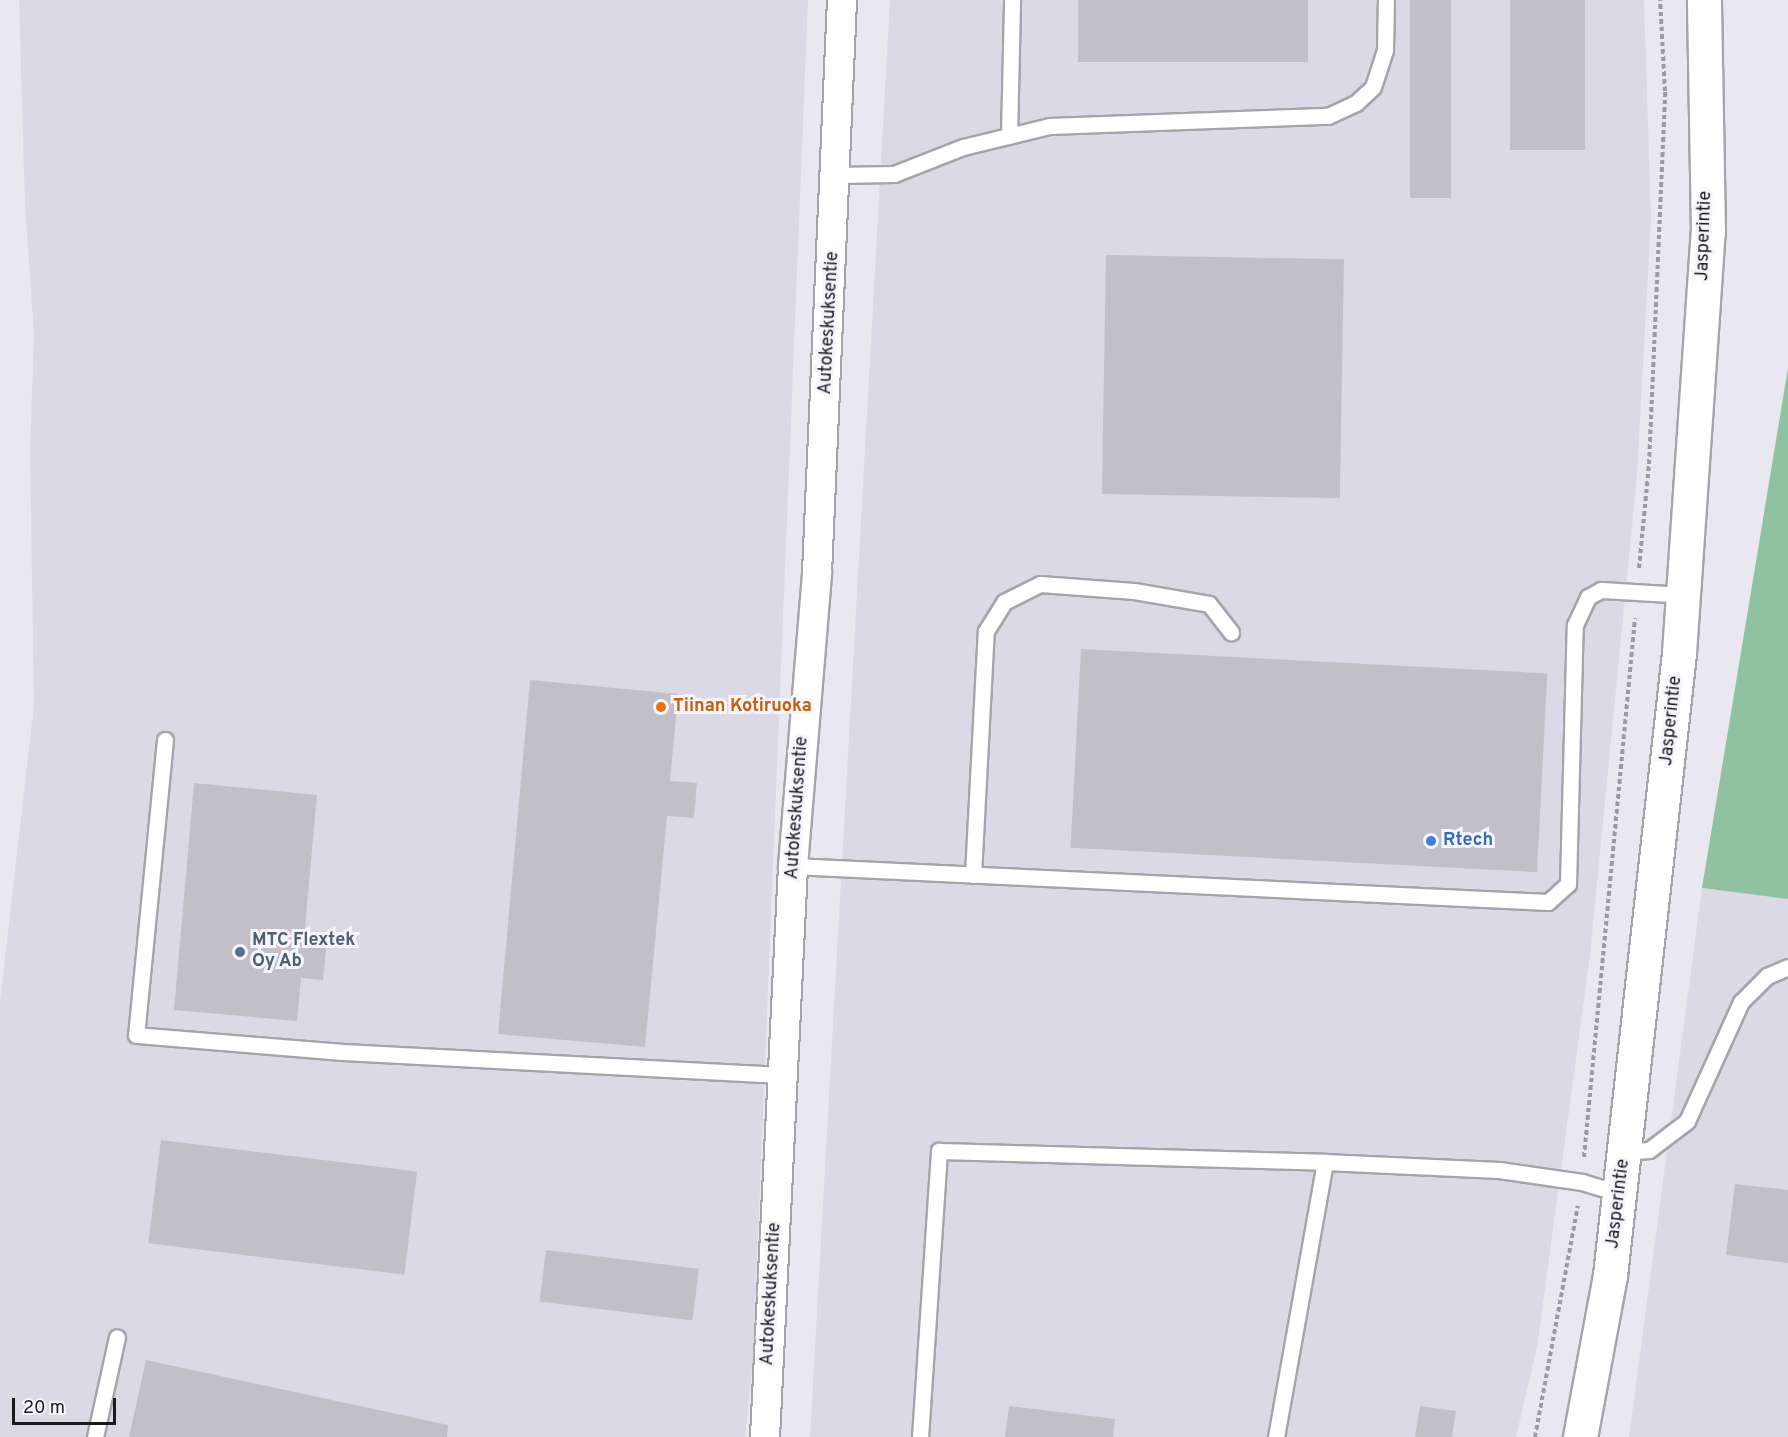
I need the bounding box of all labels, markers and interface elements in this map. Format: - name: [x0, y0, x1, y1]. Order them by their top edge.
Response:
- street label: Jasperintie: [1693, 191, 1717, 281]
- street label: Autokeskuksentie: [815, 251, 845, 395]
- street label: Jasperintie: [1657, 675, 1687, 767]
- place label: Tiinan Kotiruoka: [673, 696, 812, 718]
- marker: Tiinan Kotiruoka: [654, 700, 668, 714]
- street label: Autokeskuksentie: [782, 736, 814, 880]
- place label: Rtech: [1443, 830, 1493, 852]
- marker: Rtech: [1424, 834, 1438, 848]
- place label: MTC Flextek Oy Ab: [252, 931, 355, 974]
- marker: MTC Flextek Oy Ab: [233, 945, 247, 959]
- street label: Jasperintie: [1603, 1158, 1635, 1250]
- street label: Autokeskuksentie: [757, 1222, 787, 1366]
- scale bar: [15, 1386, 118, 1424]
- text: 20 m: [23, 1397, 65, 1420]

